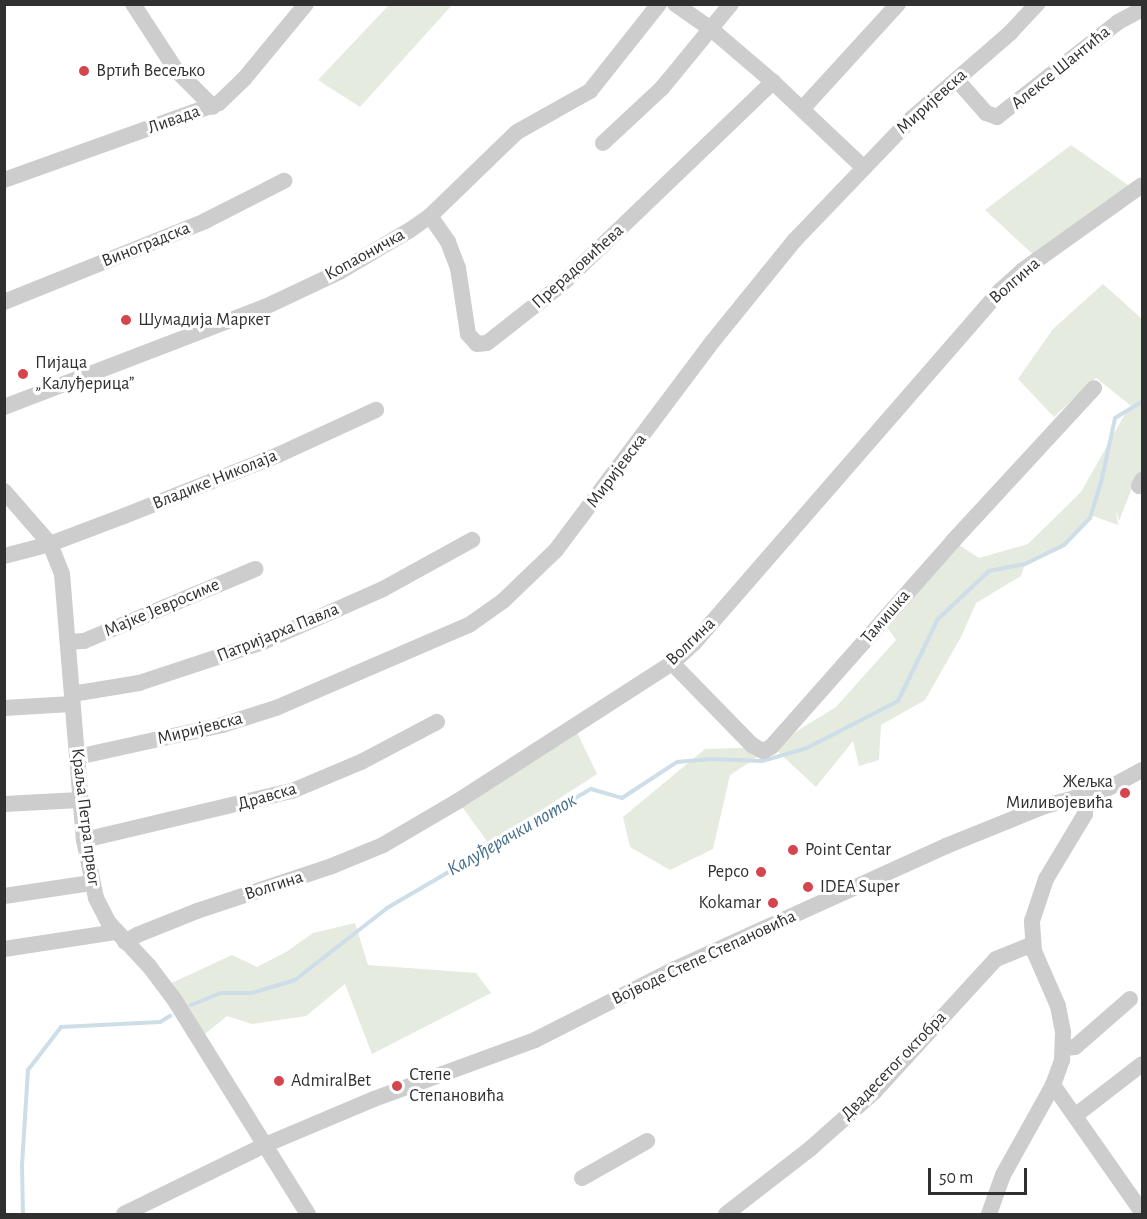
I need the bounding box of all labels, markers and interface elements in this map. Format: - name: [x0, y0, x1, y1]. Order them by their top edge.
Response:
- street label: Алексе Шантића: [1007, 21, 1115, 115]
- place label: Вртић Весељко: [96, 60, 205, 82]
- marker: Вртић Весељко: [77, 64, 91, 78]
- street label: Миријевска: [892, 65, 972, 139]
- street label: Ливада: [145, 101, 203, 139]
- street label: Виноградска: [99, 217, 193, 273]
- street label: Прерадовићева: [528, 220, 628, 314]
- street label: Копаоничка: [321, 224, 409, 286]
- street label: Волгина: [985, 253, 1045, 309]
- place label: Шумадија Маркет: [138, 309, 270, 331]
- marker: Шумадија Маркет: [119, 313, 133, 327]
- place label: Пијаца „Калуђерица”: [35, 353, 134, 395]
- marker: Пијаца „Калуђерица”: [16, 367, 30, 381]
- street label: Миријевска: [582, 430, 652, 512]
- street label: Владике Николаја: [149, 445, 281, 515]
- street label: Мајке Јевросиме: [101, 574, 223, 642]
- street label: Тамишка: [857, 586, 915, 648]
- street label: Патријарха Павла: [214, 599, 342, 667]
- street label: Волгина: [662, 613, 720, 671]
- street label: Миријевска: [155, 708, 245, 750]
- street label: Краља Петра првог: [66, 747, 104, 887]
- place label: Жељка Миливојевића: [1006, 772, 1113, 814]
- street label: Дравска: [235, 778, 299, 816]
- marker: Жељка Миливојевића: [1118, 786, 1132, 800]
- water label: Калуђерачки поток: [443, 788, 581, 882]
- place label: Point Centar: [805, 839, 891, 861]
- marker: Point Centar: [786, 843, 800, 857]
- place label: Pepco: [707, 861, 749, 883]
- marker: Pepco: [754, 865, 768, 879]
- street label: Волгина: [242, 866, 306, 906]
- place label: IDEA Super: [820, 876, 899, 898]
- marker: IDEA Super: [801, 880, 815, 894]
- place label: Kokamar: [698, 892, 761, 914]
- marker: Kokamar: [766, 896, 780, 910]
- street label: Војводе Степе Степановића: [608, 906, 800, 1010]
- street label: Двадесетог октобра: [837, 1007, 951, 1125]
- place label: Степе Степановића: [409, 1065, 504, 1108]
- place label: AdmiralBet: [291, 1070, 371, 1092]
- marker: AdmiralBet: [272, 1074, 286, 1088]
- marker: Степе Степановића: [390, 1079, 404, 1093]
- scale bar: [931, 1156, 1030, 1194]
- text: 50 m: [939, 1169, 973, 1187]

